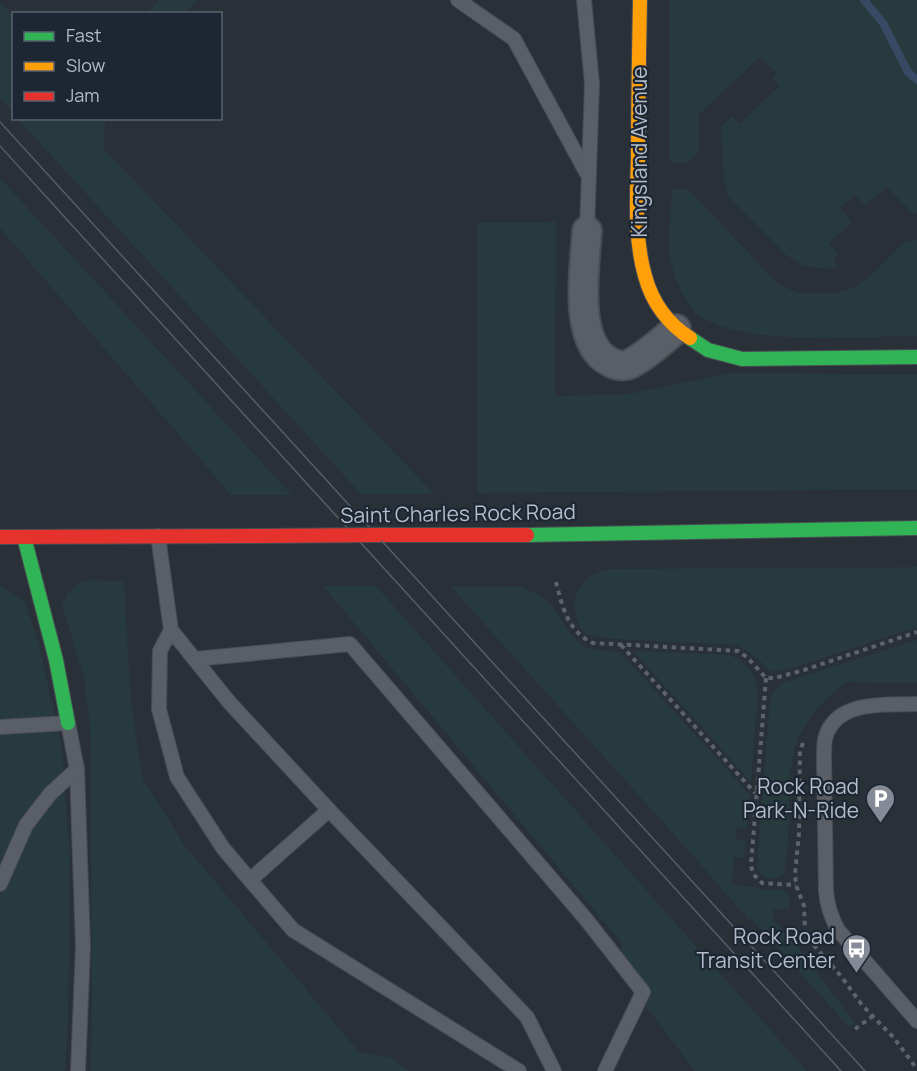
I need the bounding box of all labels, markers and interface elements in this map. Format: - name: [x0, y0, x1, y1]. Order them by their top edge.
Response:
- legend: [12, 12, 222, 120]
- text: Fast: [66, 23, 101, 47]
- text: Slow: [66, 53, 106, 77]
- street label: Kingsland Avenue: [625, 67, 653, 237]
- text: Jam: [66, 83, 100, 107]
- street label: Saint Charles Rock Road: [340, 497, 576, 529]
- place label: Rock Road Park-N-Ride: [743, 772, 859, 824]
- parking icon: Rock Road Park-N-Ride: [864, 782, 896, 824]
- place label: Rock Road Transit Center: [696, 922, 835, 974]
- bus stop icon: Rock Road Transit Center: [840, 932, 872, 974]

